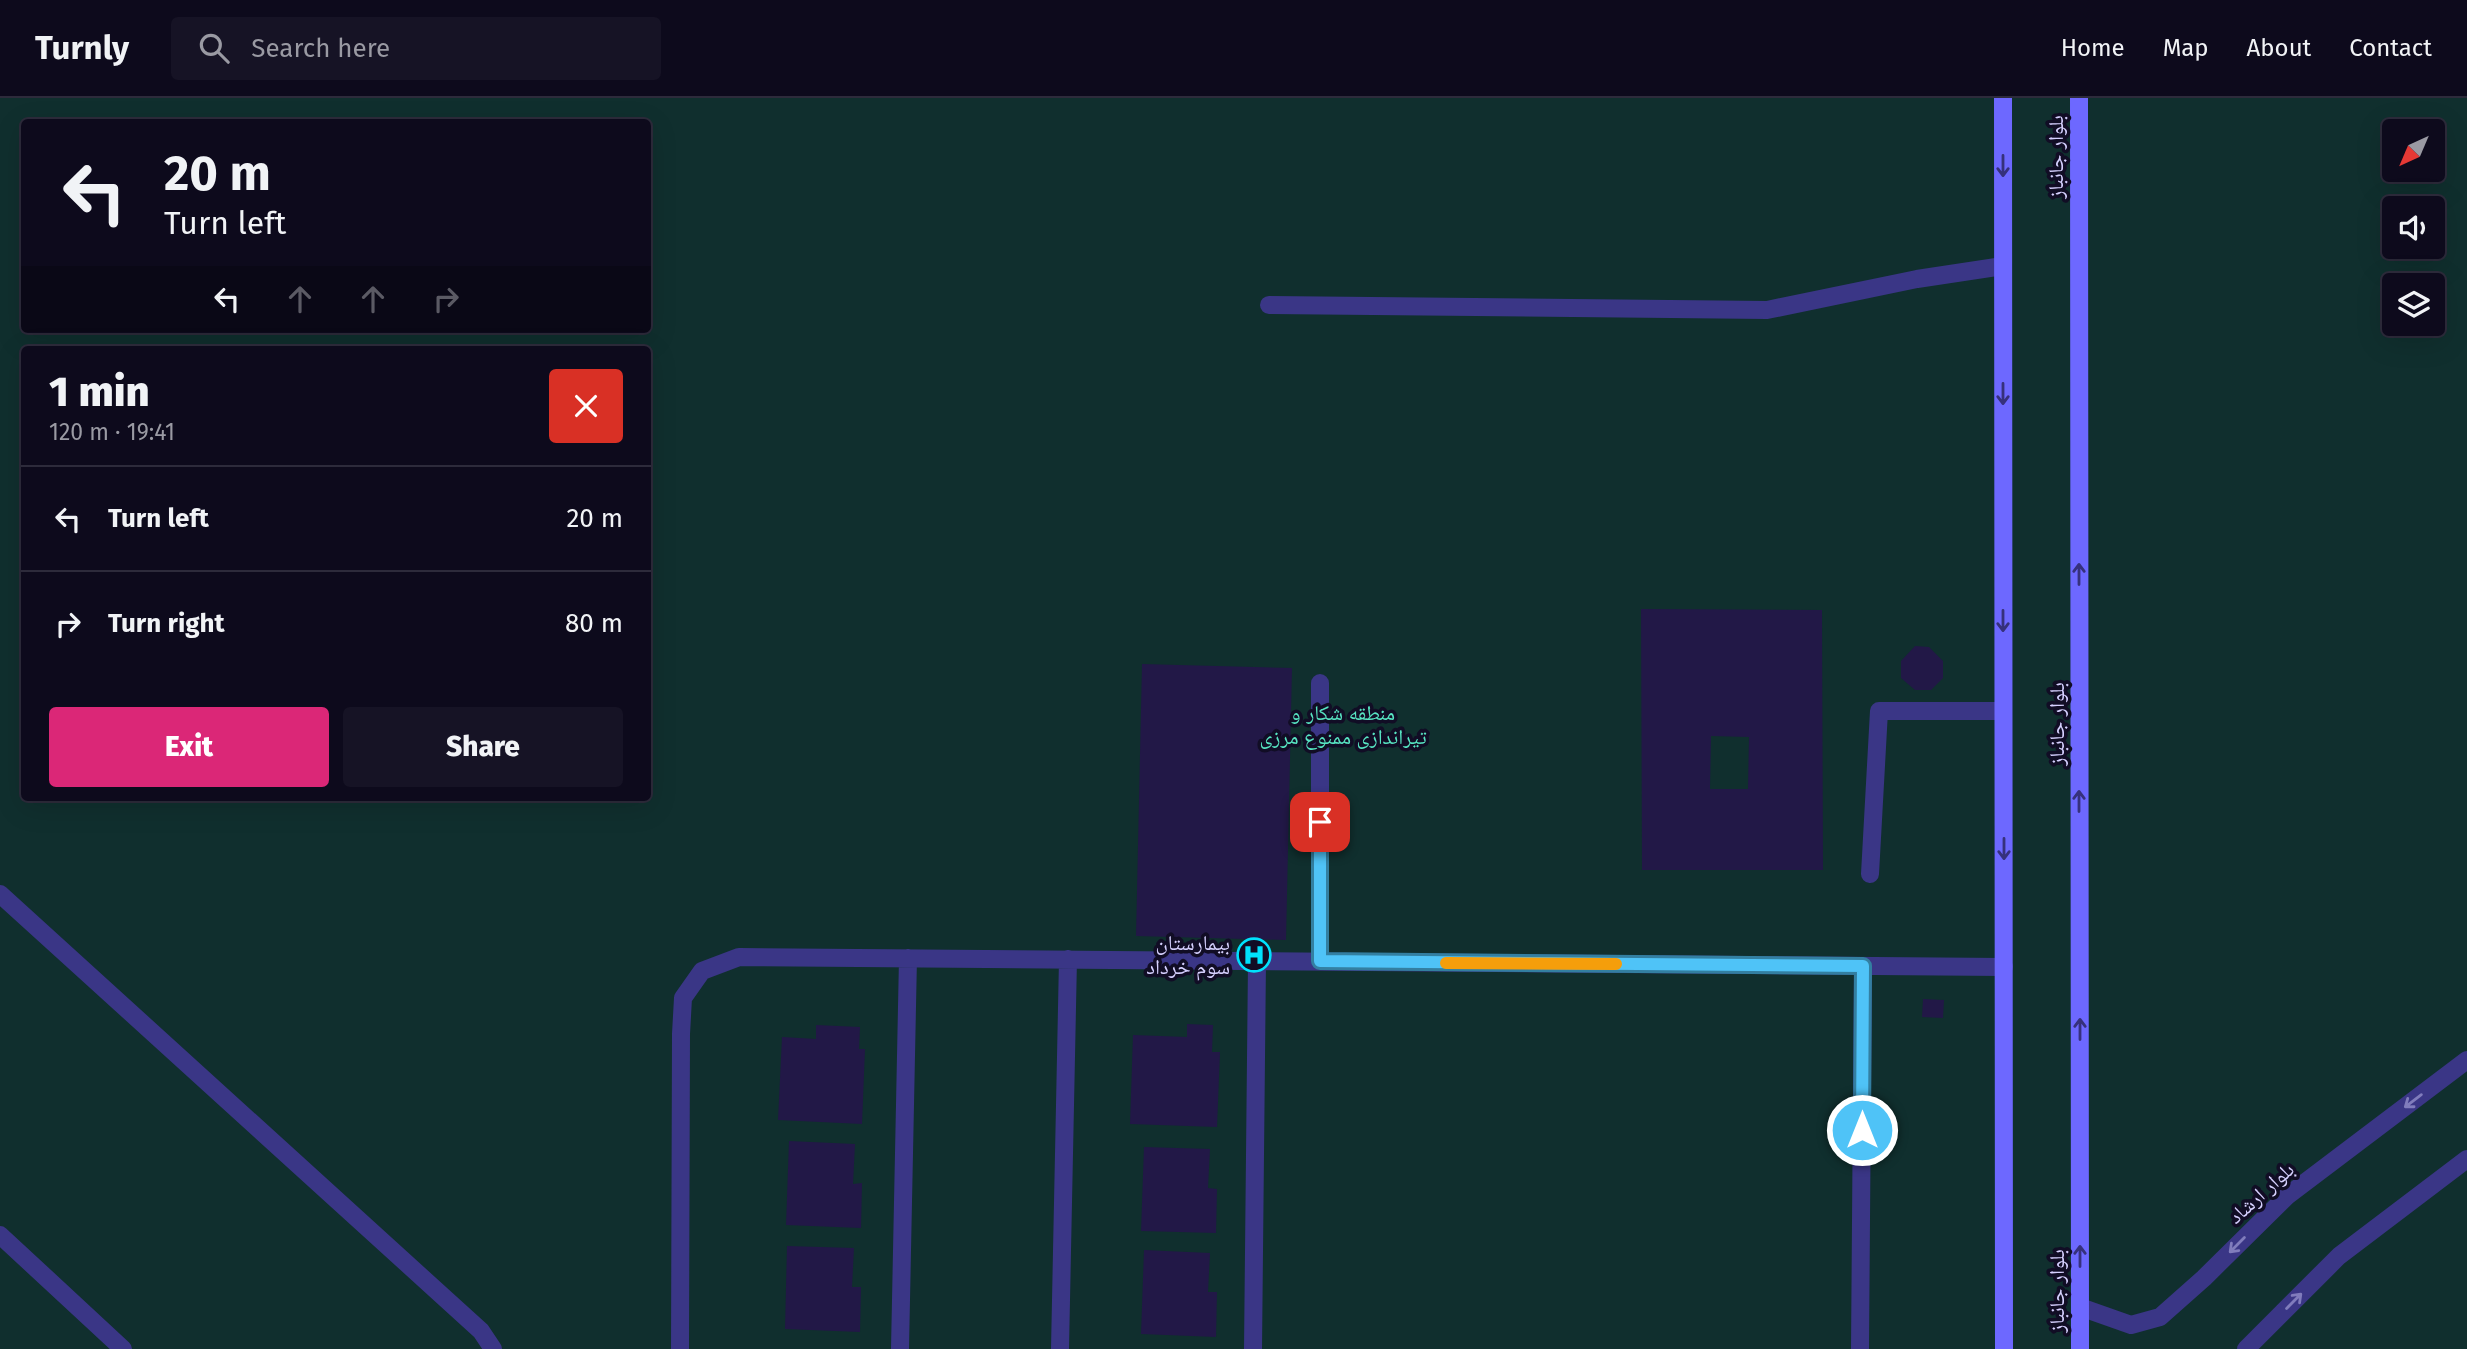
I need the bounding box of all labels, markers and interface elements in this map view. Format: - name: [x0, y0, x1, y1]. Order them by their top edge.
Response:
- search box: [171, 17, 661, 80]
- text: Turnly: [35, 28, 129, 68]
- icon: search: [195, 29, 233, 67]
- text: Search here: [251, 33, 390, 64]
- text: Home: [2061, 34, 2125, 62]
- text: Map: [2163, 34, 2209, 62]
- text: About: [2247, 34, 2311, 62]
- text: Contact: [2349, 34, 2432, 62]
- street label: بلوار جانباز: [2043, 115, 2069, 200]
- north arrow: [2382, 119, 2445, 182]
- map controls: [2382, 119, 2445, 336]
- text: 20 m: [164, 144, 271, 203]
- icon: left: [49, 147, 140, 238]
- one-way arrow: [1996, 154, 2010, 177]
- button: sound: [2382, 196, 2445, 259]
- text: Turn left: [164, 204, 286, 242]
- button: layers: [2382, 273, 2445, 336]
- icon: left: [208, 280, 246, 318]
- icon: ahead: [281, 280, 319, 318]
- icon: ahead: [354, 280, 392, 318]
- icon: right: [427, 280, 465, 318]
- text: 1 min: [49, 367, 150, 417]
- button: close: [549, 369, 623, 443]
- one-way arrow: [1996, 382, 2010, 405]
- text: 120 m · 19:41: [49, 418, 175, 446]
- icon: left: [49, 500, 87, 538]
- text: Turn left: [108, 503, 209, 534]
- text: 20 m: [566, 503, 623, 534]
- one-way arrow: [2072, 563, 2086, 586]
- icon: right: [49, 605, 87, 643]
- text: Turn right: [108, 608, 225, 639]
- text: 80 m: [565, 608, 623, 639]
- one-way arrow: [1996, 609, 2010, 632]
- street label: بلوار جانباز: [2044, 682, 2070, 767]
- park label: منطقه شکار و تیراندازی ممنوع مرزی: [1259, 700, 1427, 750]
- button: Exit: [49, 707, 329, 787]
- button: Share: [343, 707, 623, 787]
- one-way arrow: [2072, 790, 2086, 813]
- pin: [1290, 792, 1350, 852]
- icon: arrive: [1301, 803, 1339, 841]
- one-way arrow: [1997, 837, 2011, 860]
- place label: بیمارستان سوم خرداد: [1146, 930, 1230, 981]
- hospital icon: بیمارستان سوم خرداد: [1235, 936, 1273, 974]
- one-way arrow: [2073, 1018, 2087, 1041]
- position arrow: [1825, 1093, 1899, 1167]
- one-way arrow: [2403, 1093, 2422, 1108]
- street label: بلوار ارشاد: [2222, 1156, 2300, 1230]
- one-way arrow: [2229, 1237, 2246, 1254]
- one-way arrow: [2073, 1245, 2087, 1268]
- street label: بلوار جانباز: [2044, 1249, 2070, 1334]
- one-way arrow: [2285, 1292, 2302, 1309]

